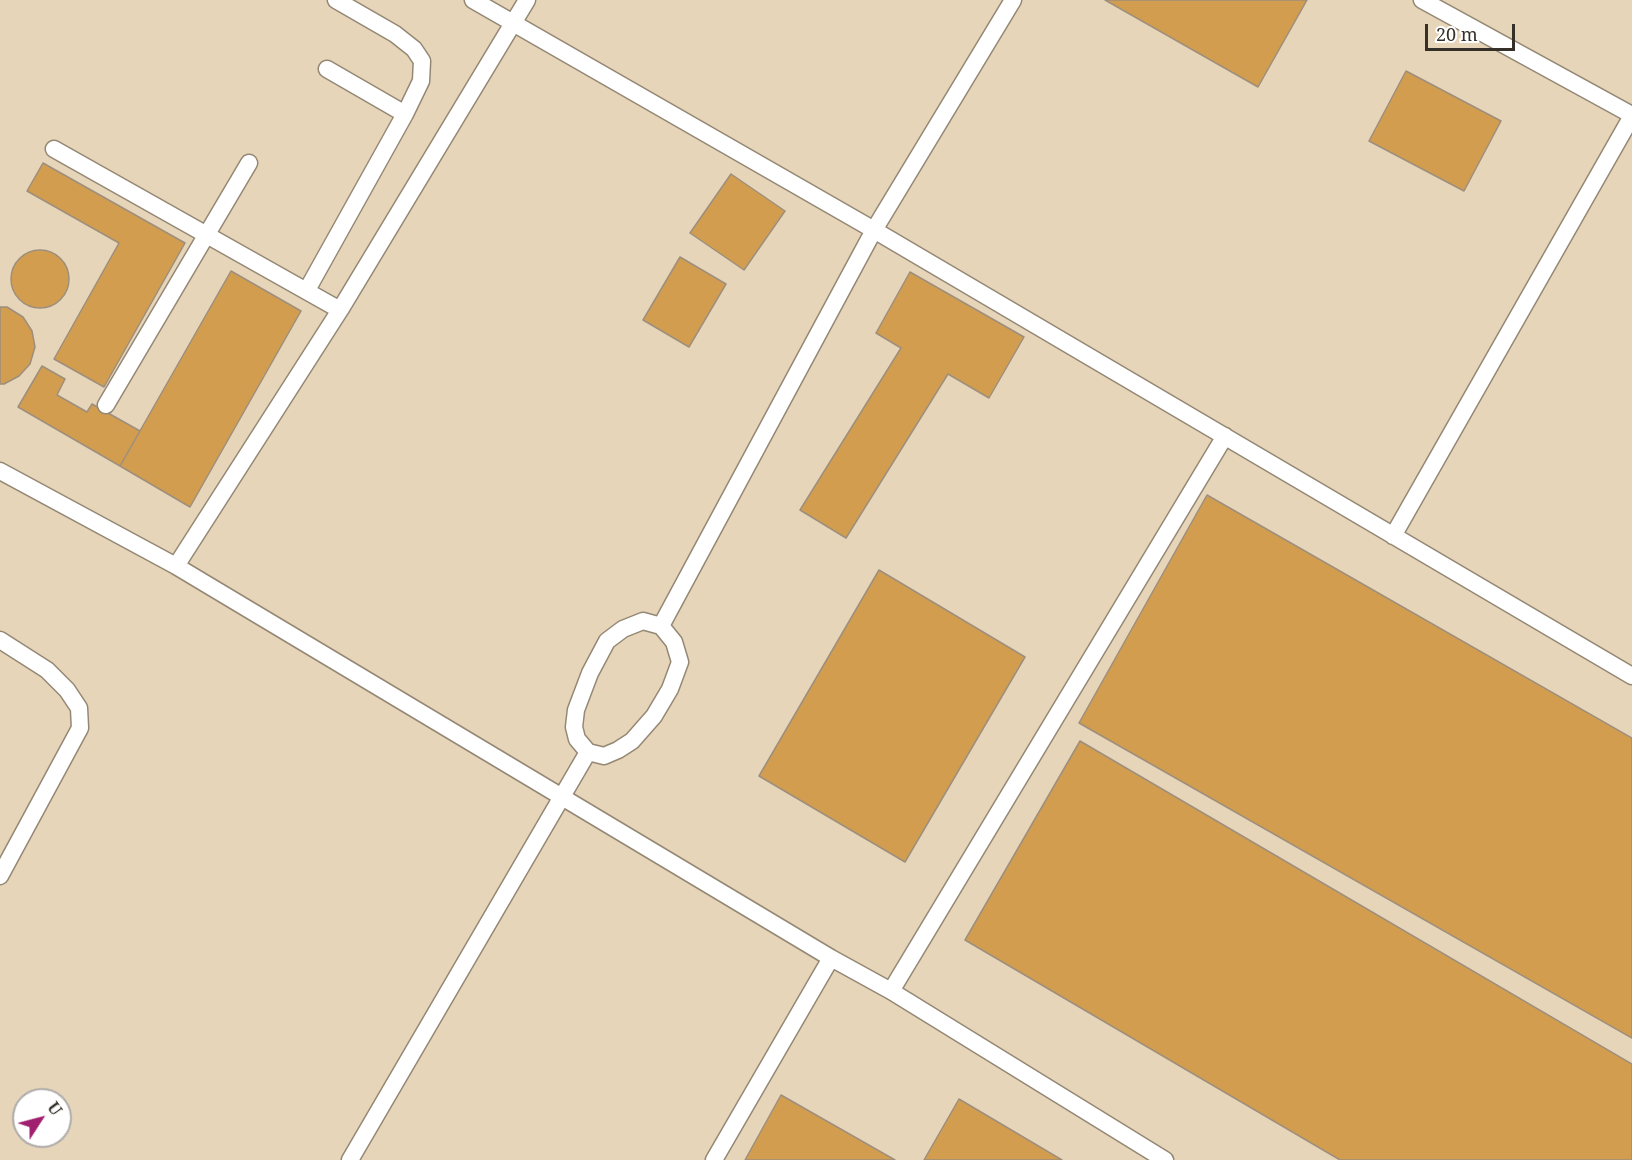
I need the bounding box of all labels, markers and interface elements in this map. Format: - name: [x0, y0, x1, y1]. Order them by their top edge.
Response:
- scale bar: [1428, 12, 1518, 50]
- text: 20 m: [1436, 22, 1478, 46]
- north arrow: [12, 1088, 72, 1148]
- text: U: [43, 1097, 67, 1120]

